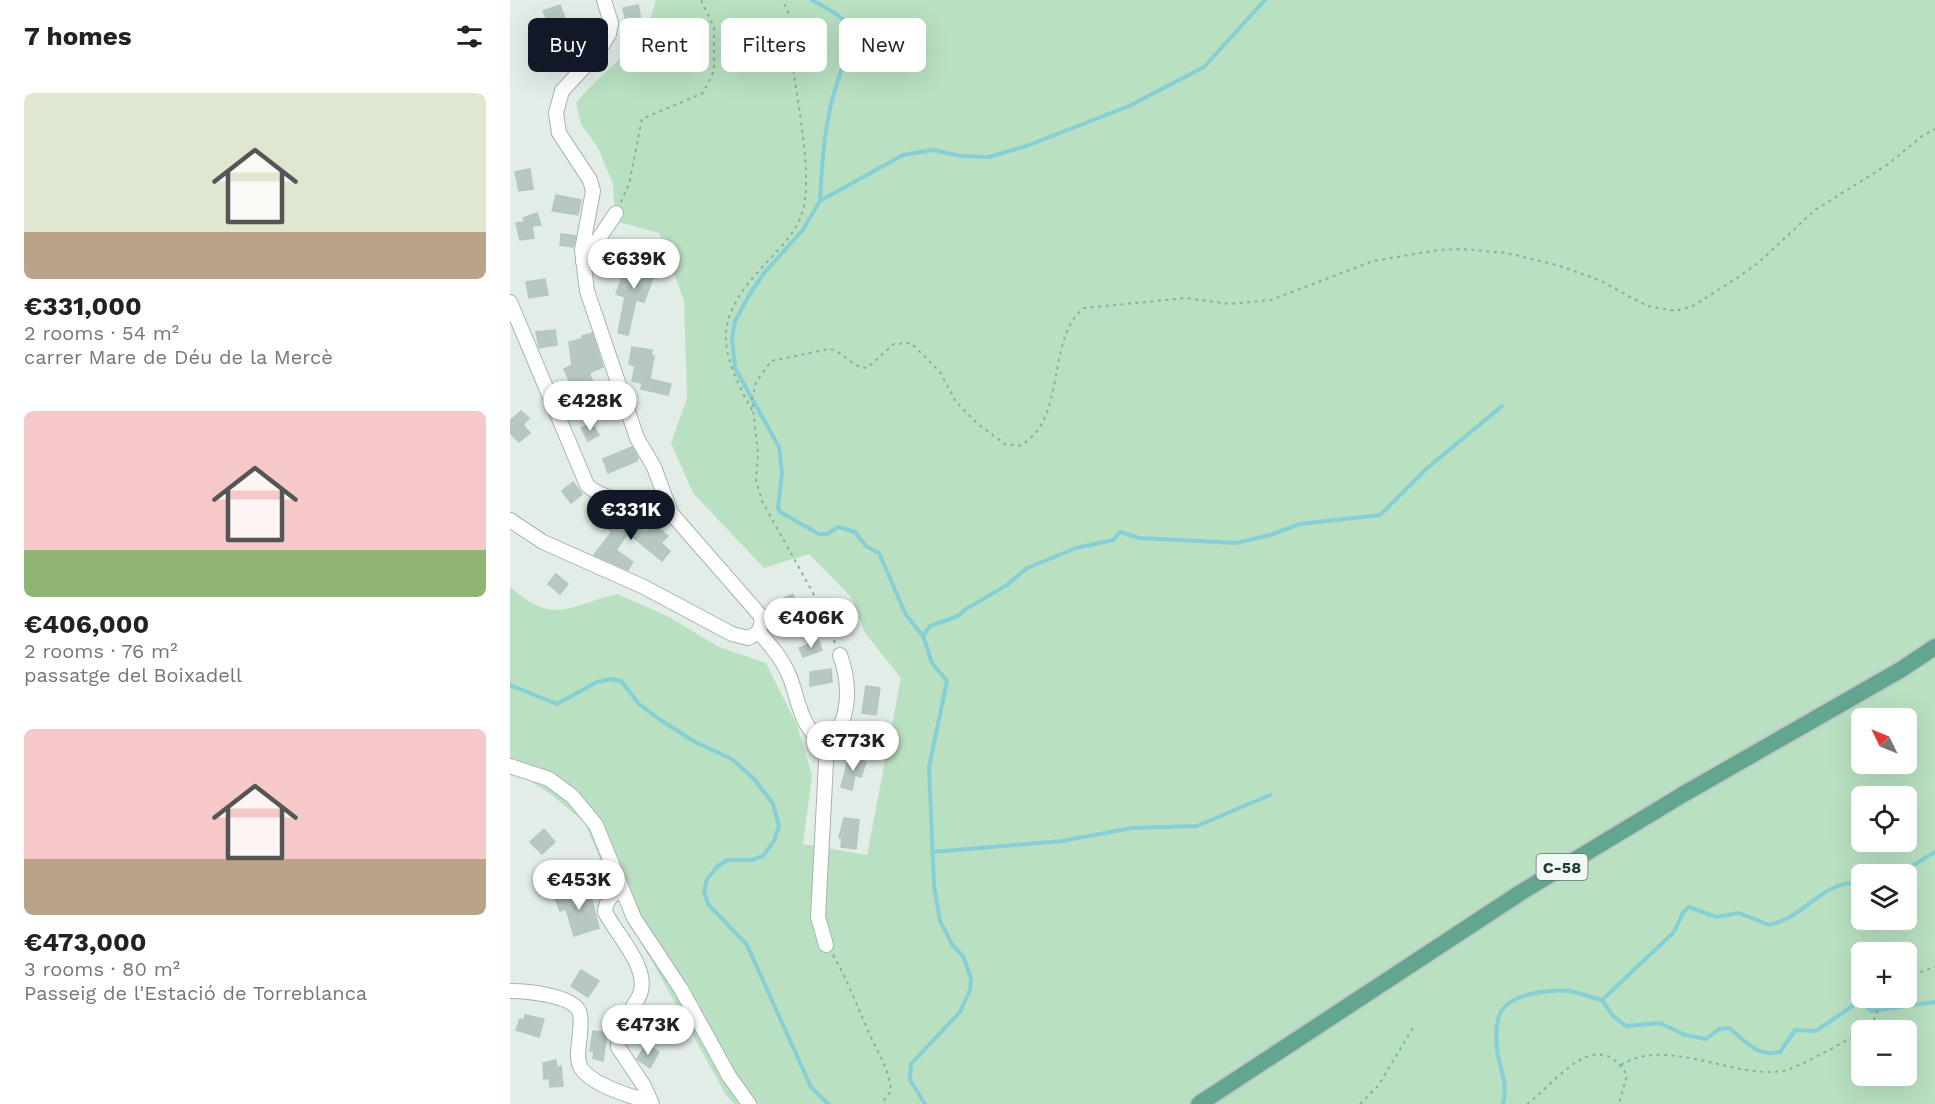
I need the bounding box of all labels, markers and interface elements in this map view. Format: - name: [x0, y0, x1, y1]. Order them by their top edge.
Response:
- chip: Buy: [528, 18, 608, 72]
- chip: Rent: [620, 18, 709, 72]
- chip: Filters: [721, 18, 827, 72]
- chip: New: [839, 18, 926, 72]
- icon: filters: [453, 20, 486, 53]
- text: 7 homes: [24, 21, 132, 51]
- icon: home: [201, 132, 309, 240]
- pin: €639K: [592, 239, 676, 290]
- text: €639K: [602, 246, 666, 270]
- text: €331,000: [24, 291, 142, 321]
- text: 2 rooms · 54 m²: [24, 321, 179, 345]
- text: carrer Mare de Déu de la Mercè: [24, 345, 333, 369]
- pin: €428K: [548, 381, 632, 432]
- text: €428K: [557, 388, 623, 412]
- icon: home: [201, 450, 309, 558]
- pin: €331K: [589, 490, 673, 541]
- text: €331K: [601, 497, 661, 521]
- pin: €406K: [769, 598, 853, 649]
- text: €406K: [778, 605, 844, 629]
- text: €406,000: [24, 609, 149, 639]
- text: 2 rooms · 76 m²: [24, 639, 177, 663]
- text: passatge del Boixadell: [24, 663, 242, 687]
- north arrow: [1851, 708, 1917, 774]
- map controls: [1851, 708, 1917, 1086]
- pin: €773K: [811, 721, 895, 772]
- text: €773K: [821, 728, 885, 752]
- icon: home: [201, 768, 309, 876]
- button: locate: [1851, 786, 1917, 852]
- road number: C-58: [1536, 854, 1588, 880]
- pin: €453K: [537, 860, 621, 911]
- button: layers: [1851, 864, 1917, 930]
- text: €453K: [547, 867, 611, 891]
- text: €473,000: [24, 927, 147, 957]
- button: +: [1851, 942, 1917, 1008]
- text: 3 rooms · 80 m²: [24, 957, 180, 981]
- text: Passeig de l'Estació de Torreblanca: [24, 981, 367, 1005]
- pin: €473K: [606, 1005, 690, 1056]
- text: €473K: [616, 1012, 680, 1036]
- button: −: [1851, 1020, 1917, 1086]

